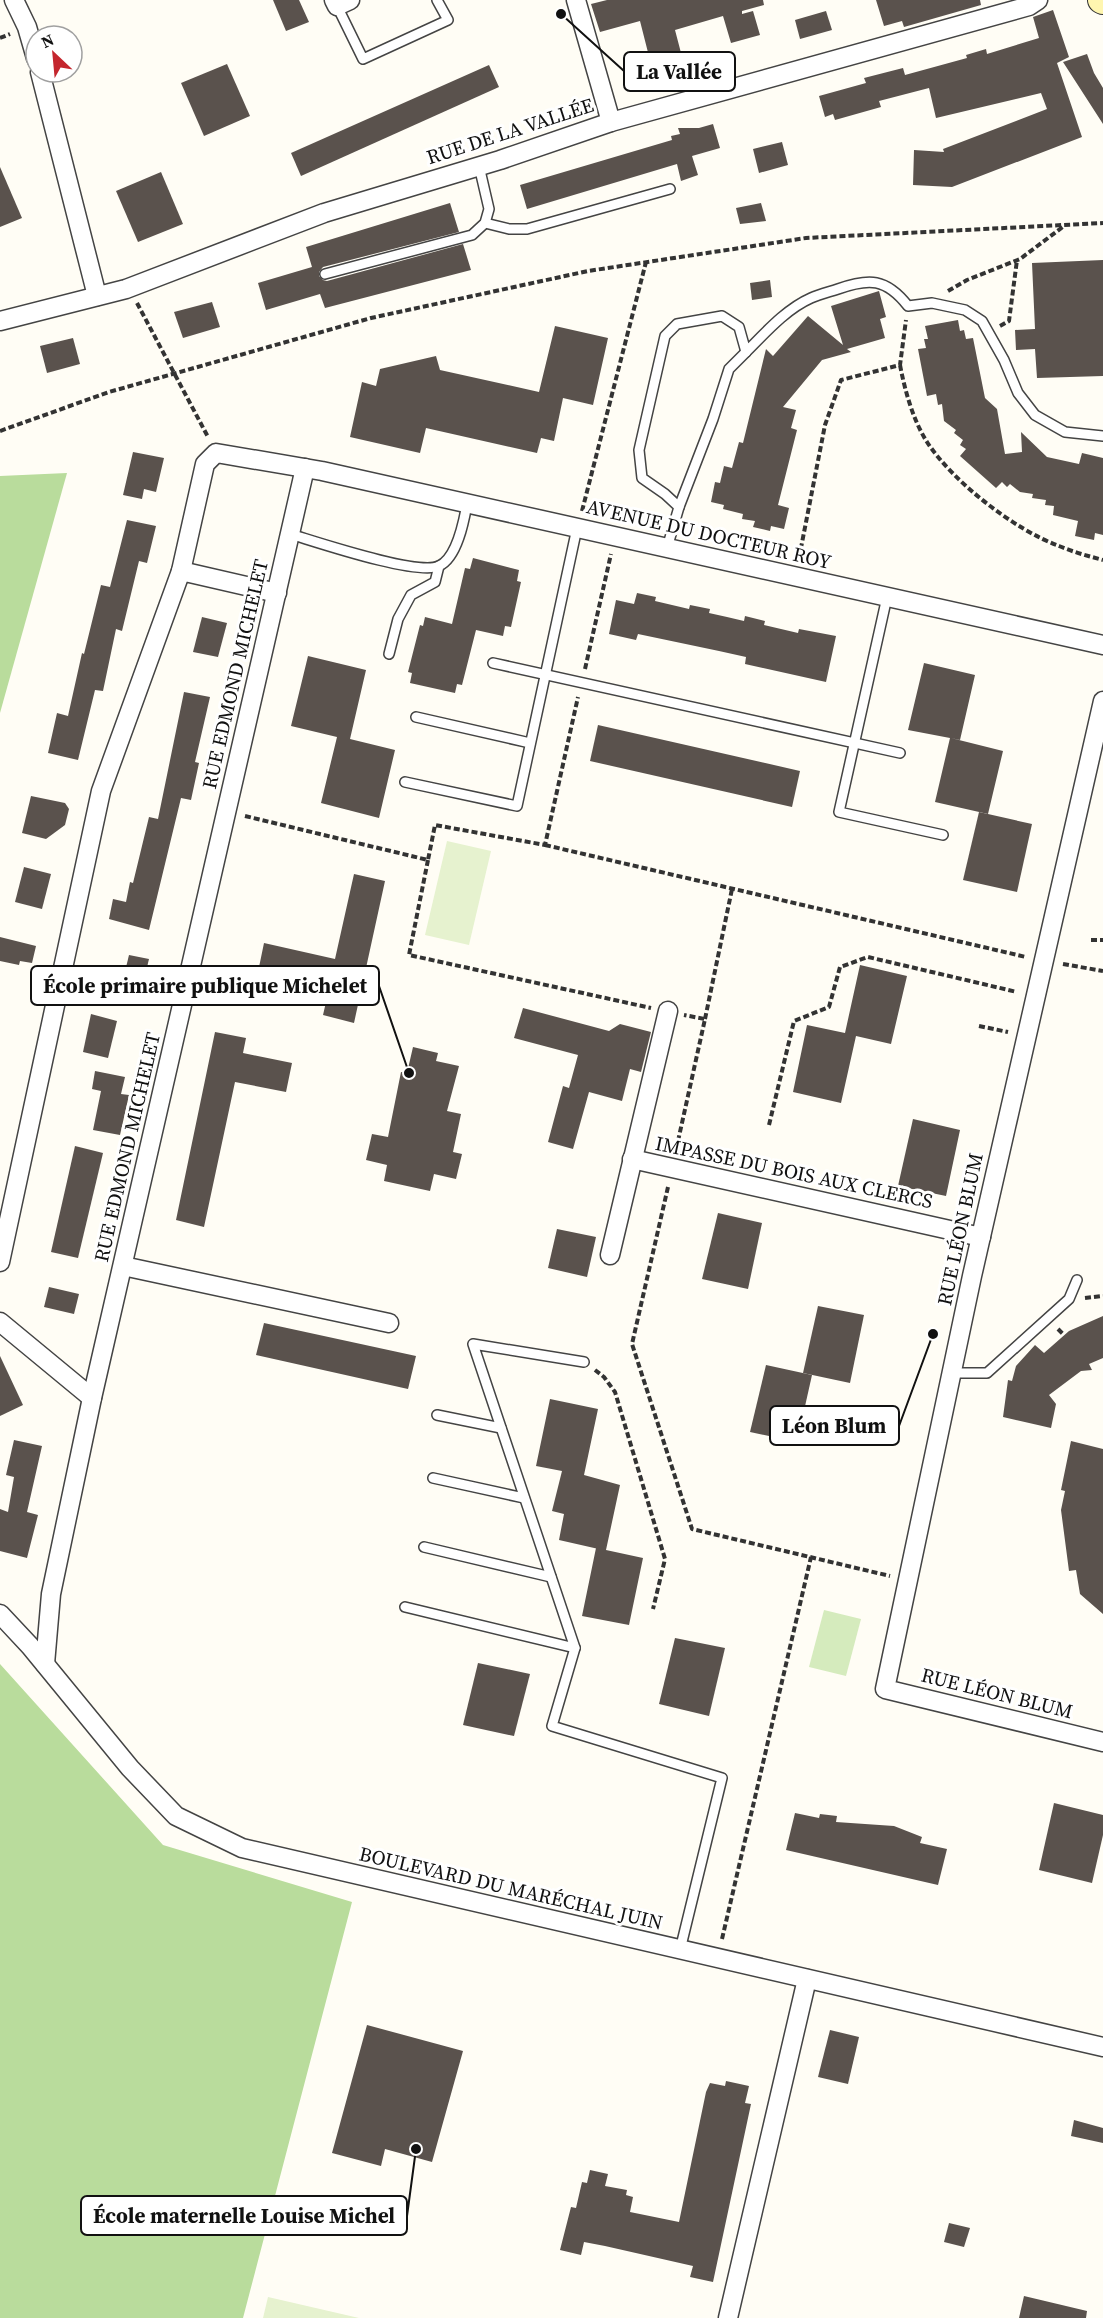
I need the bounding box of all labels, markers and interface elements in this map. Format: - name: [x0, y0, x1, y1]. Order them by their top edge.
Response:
- north arrow: [24, 24, 84, 84]
- text: N: [37, 28, 58, 53]
- callout: La Vallée: [624, 52, 735, 91]
- text: La Vallée: [636, 57, 722, 86]
- street label: RUE DE LA VALLÉE: [423, 91, 597, 171]
- street label: AVENUE DU DOCTEUR ROY: [584, 492, 834, 576]
- street label: RUE EDMOND MICHELET: [195, 556, 275, 792]
- callout: École primaire publique Michelet: [31, 966, 379, 1005]
- text: École primaire publique Michelet: [43, 971, 368, 1000]
- street label: RUE EDMOND MICHELET: [87, 1029, 167, 1265]
- street label: IMPASSE DU BOIS AUX CLERCS: [653, 1129, 935, 1215]
- street label: RUE LÉON BLUM: [930, 1150, 990, 1308]
- callout: Léon Blum: [770, 1406, 899, 1445]
- text: Léon Blum: [782, 1411, 886, 1440]
- street label: RUE LÉON BLUM: [918, 1661, 1076, 1725]
- street label: BOULEVARD DU MARÉCHAL JUIN: [357, 1839, 665, 1937]
- callout: École maternelle Louise Michel: [81, 2196, 407, 2235]
- text: École maternelle Louise Michel: [93, 2201, 395, 2230]

